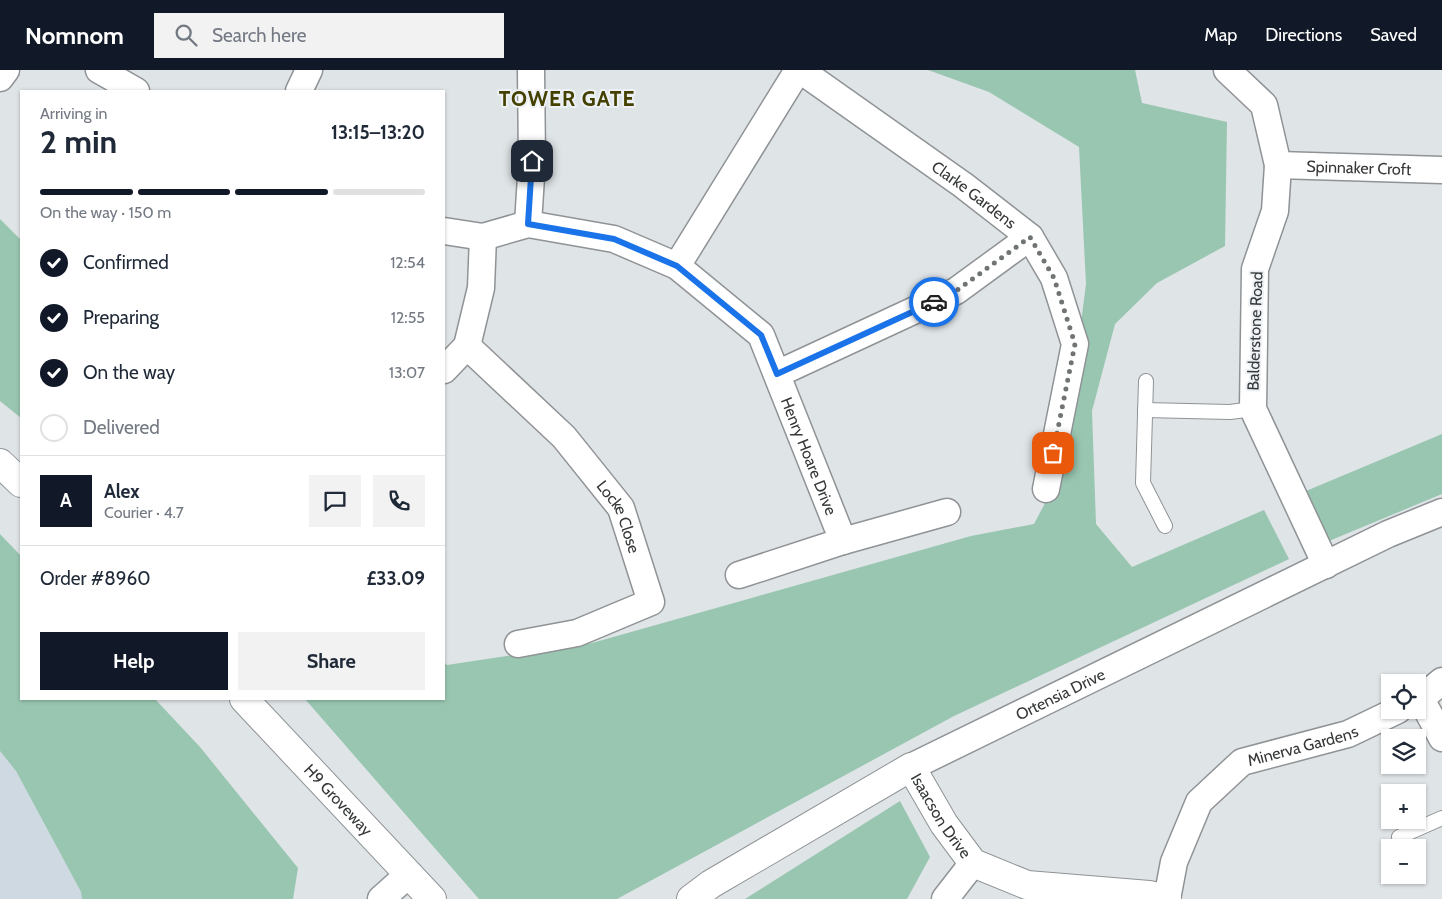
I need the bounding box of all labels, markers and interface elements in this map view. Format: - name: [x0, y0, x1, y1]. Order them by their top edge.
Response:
- search box: [154, 13, 504, 58]
- text: Nomnom: [25, 21, 124, 50]
- icon: search: [172, 21, 200, 49]
- text: Search here: [212, 24, 306, 47]
- text: Map: [1204, 24, 1237, 46]
- text: Directions: [1265, 24, 1342, 46]
- text: Saved: [1370, 24, 1417, 46]
- district label: TOWER GATE: [499, 86, 635, 111]
- text: Arriving in: [40, 104, 107, 123]
- text: 13:15–13:20: [331, 121, 425, 144]
- text: 2 min: [40, 122, 117, 161]
- pin: [511, 140, 553, 182]
- icon: home: [518, 147, 546, 175]
- street label: Clarke Gardens: [928, 156, 1020, 233]
- street label: Spinnaker Croft: [1306, 156, 1412, 179]
- text: On the way · 150 m: [40, 203, 171, 222]
- icon: check: [40, 249, 68, 277]
- text: Confirmed: [83, 251, 169, 274]
- text: 12:54: [390, 253, 425, 272]
- street label: Balderstone Road: [1243, 271, 1267, 391]
- courier: [909, 277, 959, 327]
- icon: car: [920, 288, 948, 316]
- icon: check: [40, 304, 68, 332]
- text: Preparing: [83, 306, 159, 329]
- text: 12:55: [391, 308, 425, 327]
- icon: check: [40, 359, 68, 387]
- text: On the way: [83, 361, 175, 384]
- text: 13:07: [389, 363, 425, 382]
- street label: Henry Hoare Drive: [777, 394, 841, 518]
- text: Delivered: [83, 416, 160, 439]
- pin: [1032, 432, 1074, 474]
- icon: bag: [1039, 439, 1067, 467]
- button: chat: [309, 475, 361, 527]
- button: phone: [373, 475, 425, 527]
- street label: Locke Close: [593, 476, 644, 556]
- text: Alex: [104, 480, 140, 503]
- text: A: [60, 489, 72, 512]
- text: Courier · 4.7: [104, 503, 184, 522]
- text: Order #8960: [40, 567, 151, 590]
- text: £33.09: [366, 567, 425, 590]
- button: Help: [40, 632, 228, 690]
- button: Share: [238, 632, 425, 690]
- street label: Ortensia Drive: [1012, 664, 1108, 724]
- map controls: [1381, 674, 1426, 884]
- button: locate: [1381, 674, 1426, 719]
- street label: Minerva Gardens: [1245, 721, 1361, 770]
- button: layers: [1381, 729, 1426, 774]
- street label: H9 Groveway: [300, 760, 377, 839]
- street label: Isaacson Drive: [907, 770, 975, 862]
- button: +: [1381, 784, 1426, 829]
- button: −: [1381, 839, 1426, 884]

